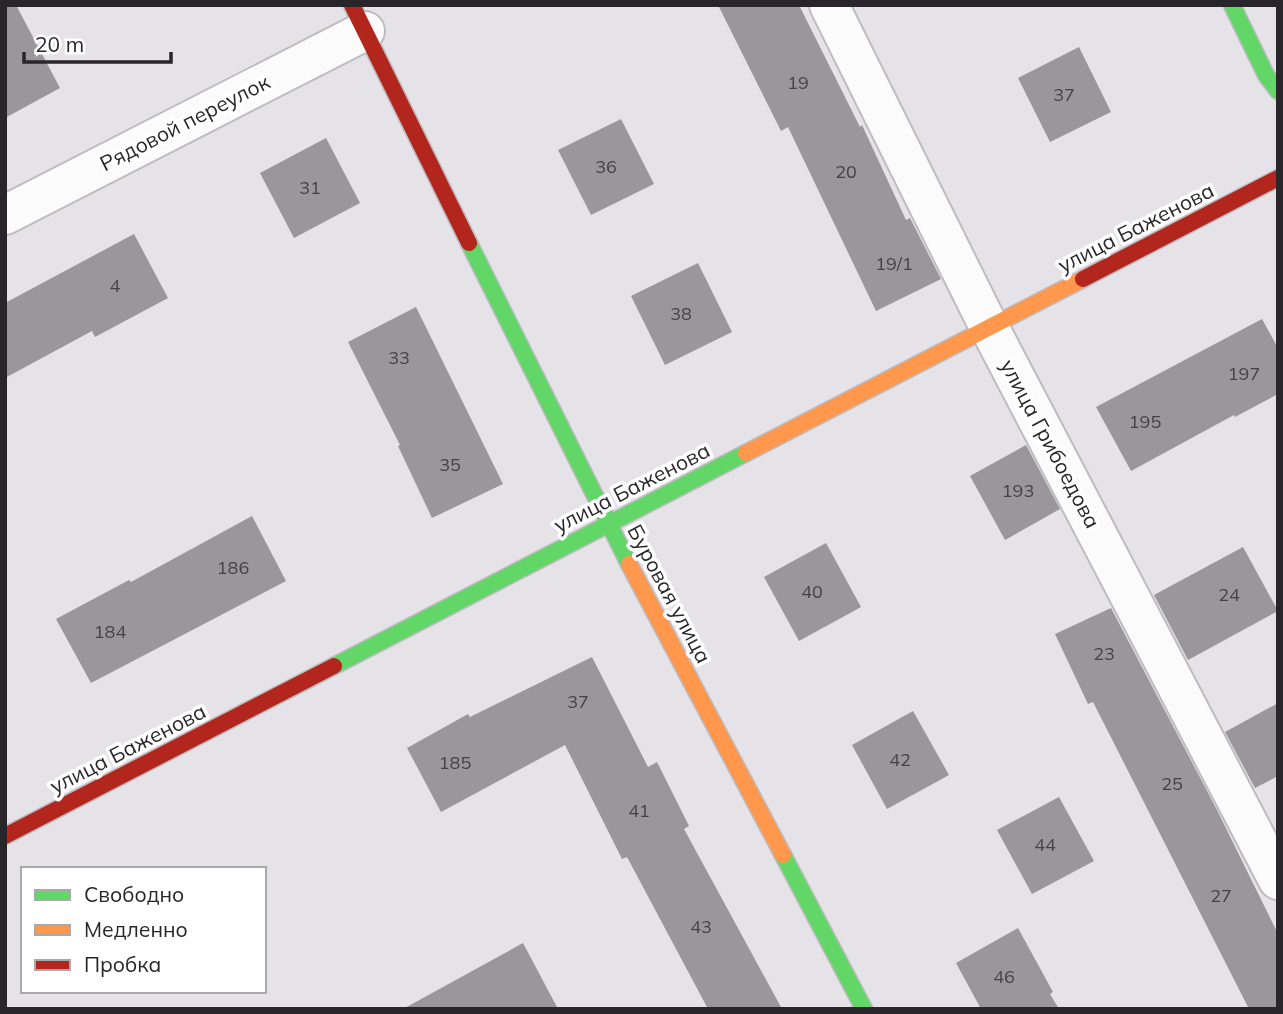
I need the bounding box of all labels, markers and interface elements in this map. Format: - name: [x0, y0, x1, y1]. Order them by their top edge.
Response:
- scale bar: [24, 21, 172, 65]
- text: 20 m: [35, 31, 84, 57]
- street label: Рядовой переулок: [95, 68, 274, 176]
- house number: 19: [787, 71, 809, 94]
- house number: 37: [1053, 83, 1075, 106]
- house number: 36: [595, 155, 617, 178]
- house number: 20: [835, 160, 857, 183]
- house number: 31: [299, 176, 321, 199]
- street label: улица Баженова: [1053, 177, 1218, 278]
- house number: 19/1: [875, 252, 913, 275]
- house number: 4: [110, 274, 121, 297]
- house number: 38: [670, 302, 692, 325]
- house number: 33: [388, 346, 410, 369]
- street label: улица Грибоедова: [995, 355, 1106, 532]
- house number: 197: [1228, 362, 1260, 385]
- house number: 195: [1129, 410, 1161, 433]
- street label: улица Баженова: [549, 437, 714, 538]
- house number: 35: [439, 453, 461, 476]
- house number: 193: [1002, 479, 1034, 502]
- street label: Буровая улица: [622, 520, 717, 667]
- house number: 186: [217, 556, 249, 579]
- house number: 40: [801, 580, 823, 603]
- house number: 24: [1218, 583, 1240, 606]
- house number: 184: [94, 620, 126, 643]
- house number: 23: [1093, 642, 1115, 665]
- house number: 37: [567, 690, 589, 713]
- street label: улица Баженова: [45, 698, 210, 799]
- house number: 42: [889, 748, 911, 771]
- house number: 185: [439, 751, 471, 774]
- house number: 25: [1161, 772, 1183, 795]
- house number: 41: [628, 799, 650, 822]
- house number: 44: [1034, 833, 1056, 856]
- legend: [21, 867, 266, 993]
- text: Свободно: [84, 881, 184, 907]
- house number: 27: [1210, 884, 1232, 907]
- house number: 43: [690, 915, 712, 938]
- text: Медленно: [84, 916, 188, 942]
- text: Пробка: [84, 951, 161, 977]
- house number: 46: [993, 965, 1015, 988]

